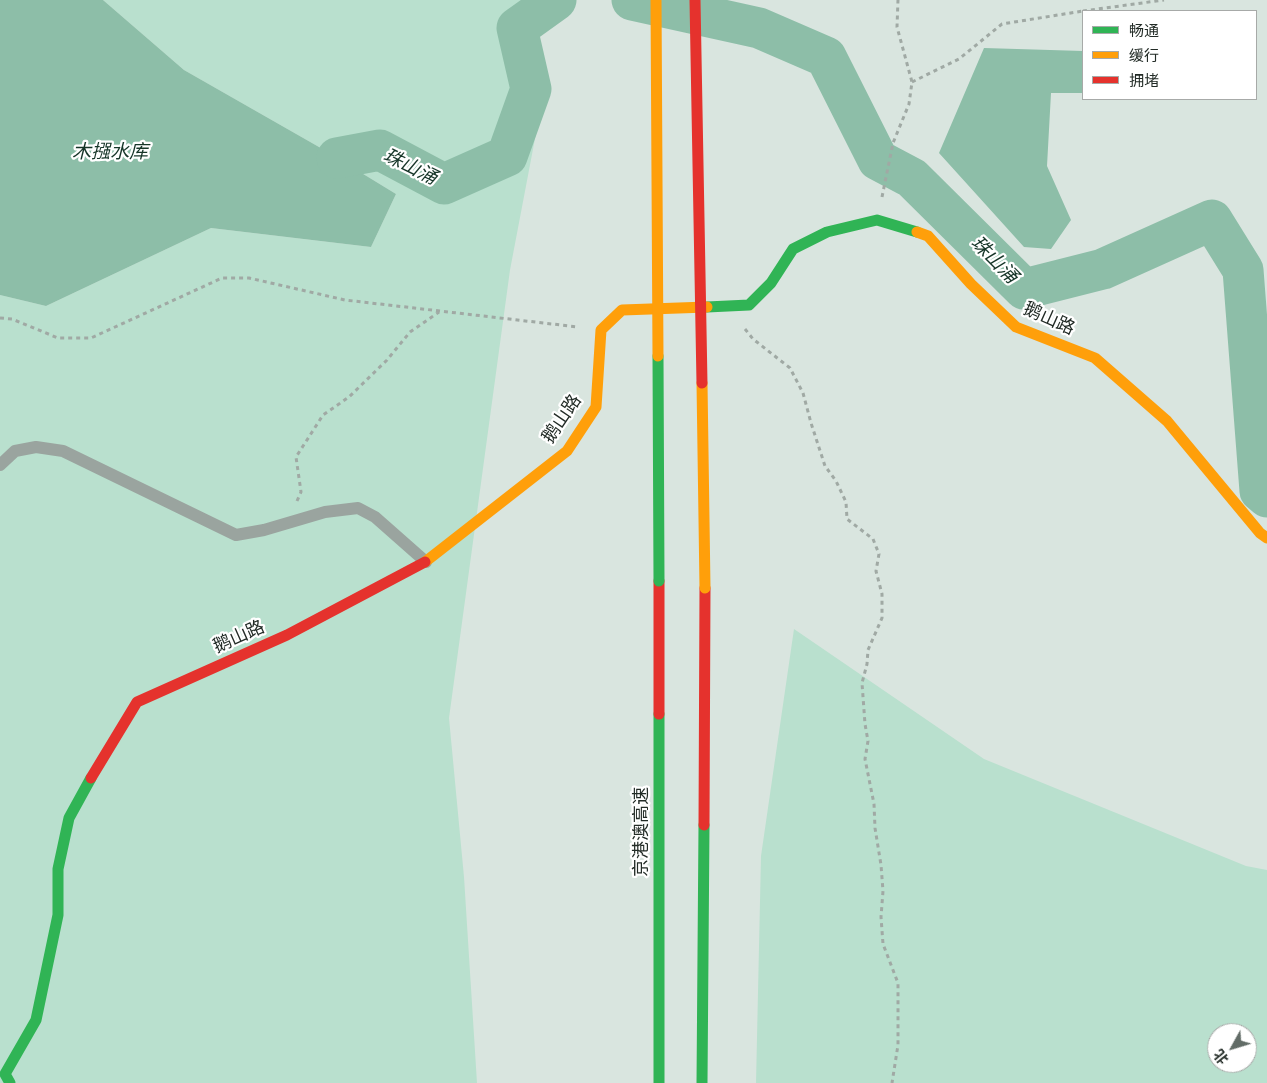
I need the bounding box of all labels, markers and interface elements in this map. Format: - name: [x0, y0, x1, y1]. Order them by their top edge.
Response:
- legend: [1082, 10, 1257, 100]
- text: 畅通: [1129, 22, 1159, 40]
- text: 缓行: [1129, 47, 1159, 65]
- text: 拥堵: [1129, 72, 1159, 90]
- water label: 木摾水库: [72, 141, 148, 163]
- water label: 珠山涌: [379, 144, 441, 190]
- water label: 珠山涌: [966, 232, 1022, 288]
- street label: 鹅山路: [1020, 298, 1078, 340]
- street label: 鹅山路: [538, 391, 586, 447]
- street label: 鹅山路: [210, 616, 268, 658]
- street label: 京港澳高速: [631, 787, 653, 877]
- north arrow: [1207, 1023, 1257, 1073]
- text: 北: [1210, 1046, 1232, 1067]

